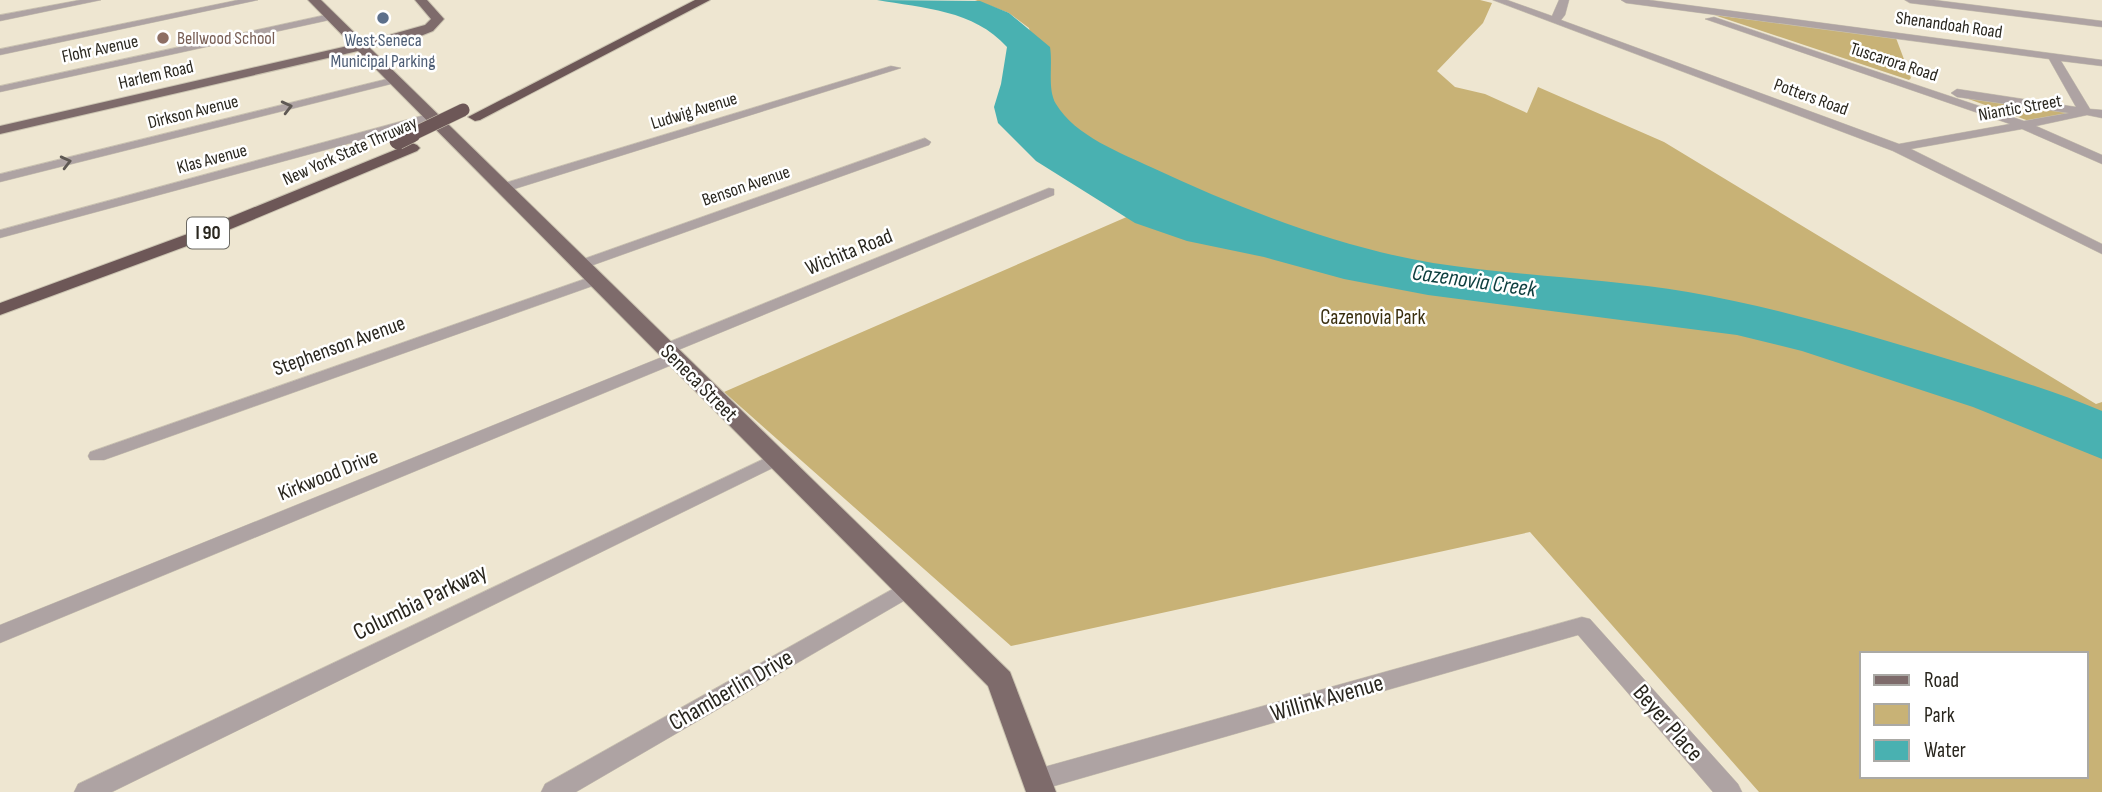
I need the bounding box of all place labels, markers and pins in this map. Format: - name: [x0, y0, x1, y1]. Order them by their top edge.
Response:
- marker: West Seneca Municipal Parking: [375, 10, 391, 26]
- place label: Bellwood School: [177, 28, 275, 49]
- marker: Bellwood School: [155, 30, 171, 46]
- place label: West Seneca Municipal Parking: [331, 30, 435, 72]

